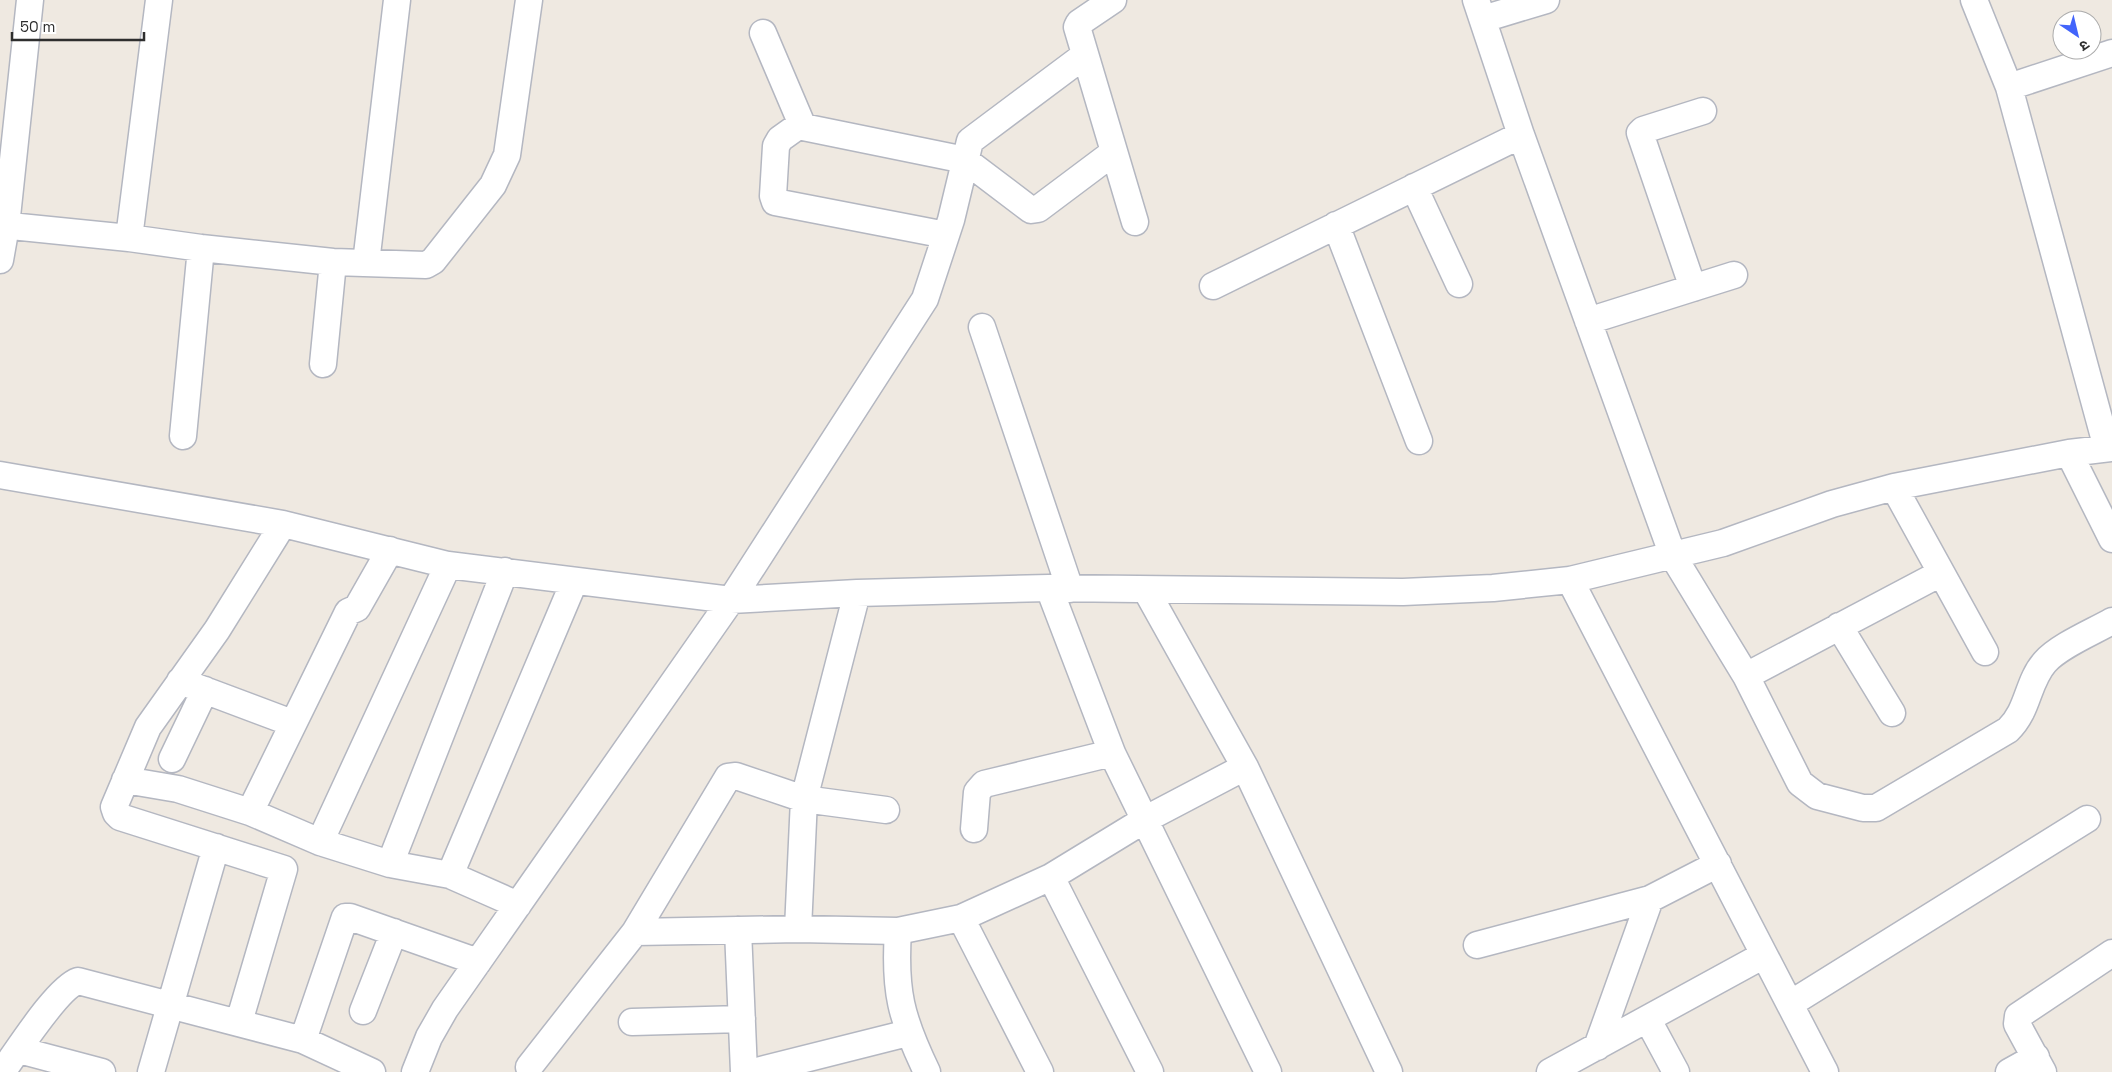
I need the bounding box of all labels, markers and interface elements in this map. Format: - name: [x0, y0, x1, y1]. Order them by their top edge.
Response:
- scale bar: [12, 10, 145, 42]
- north arrow: [2052, 10, 2102, 60]
- text: 50 m: [20, 17, 55, 36]
- text: उ: [2075, 36, 2093, 56]

